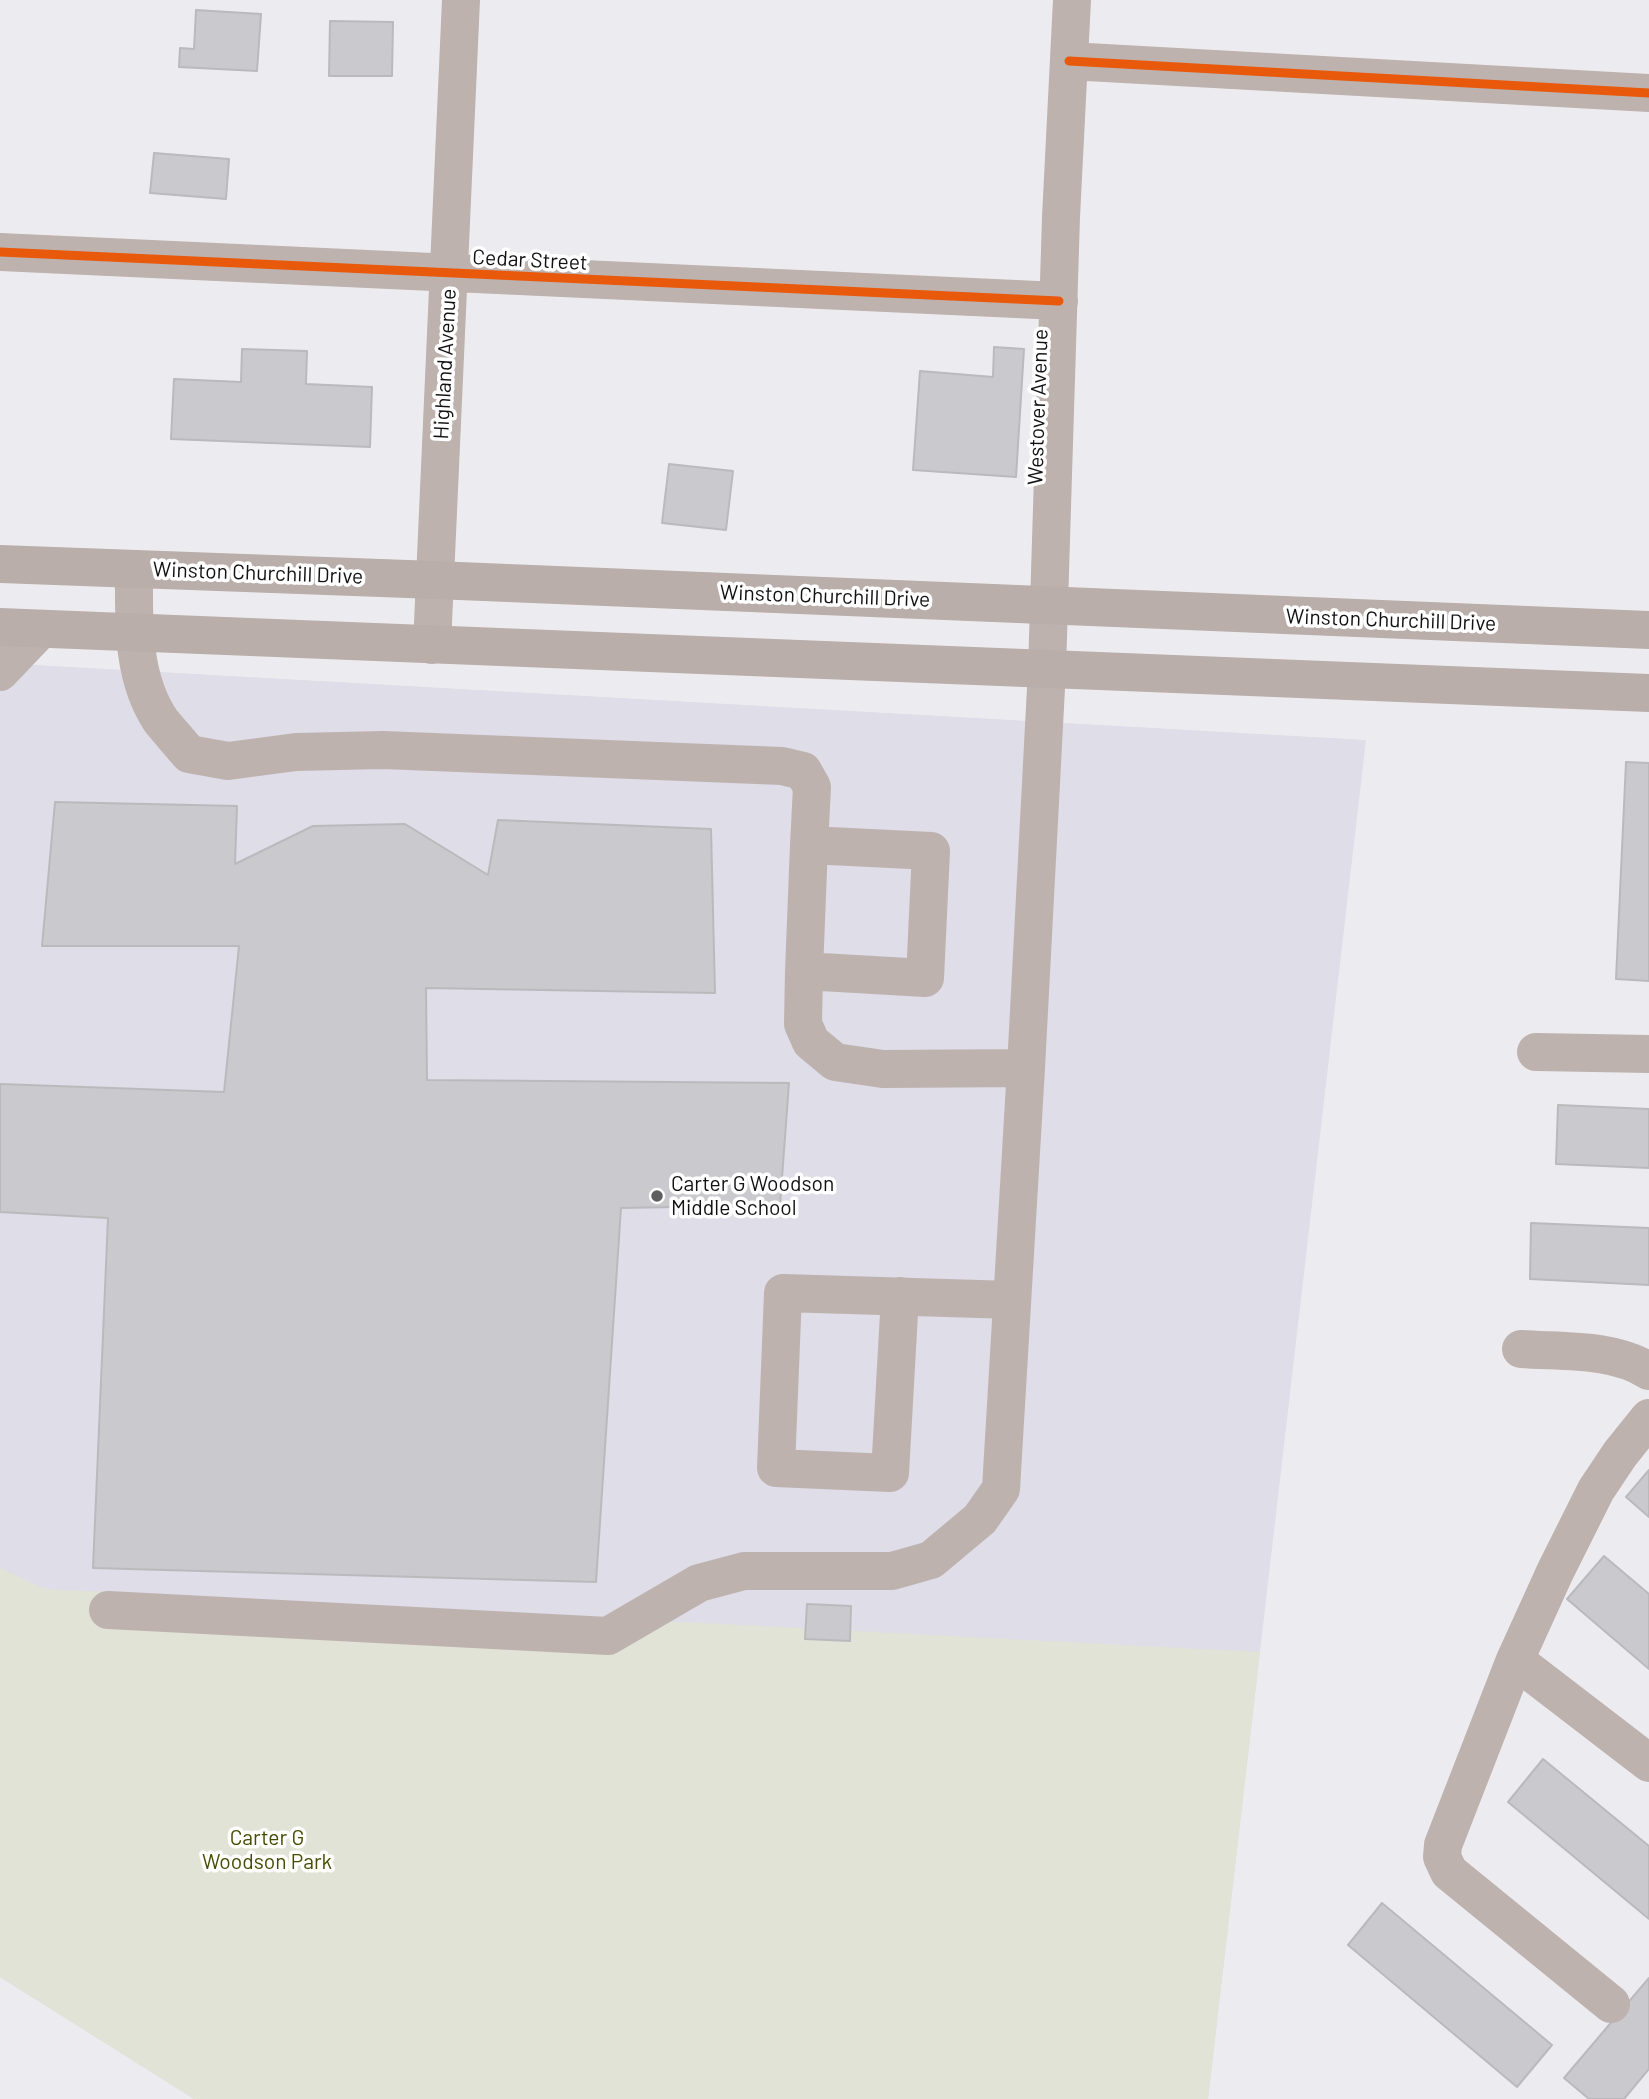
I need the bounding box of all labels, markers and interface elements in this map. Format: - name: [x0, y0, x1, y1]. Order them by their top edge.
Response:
- street label: Cedar Street: [472, 244, 588, 276]
- street label: Highland Avenue: [428, 288, 462, 440]
- street label: Westover Avenue: [1023, 328, 1053, 486]
- street label: Winston Churchill Drive: [152, 557, 364, 589]
- street label: Winston Churchill Drive: [719, 580, 931, 612]
- street label: Winston Churchill Drive: [1285, 604, 1497, 636]
- place label: Carter G Woodson Middle School: [671, 1171, 834, 1221]
- marker: Carter G Woodson Middle School: [649, 1188, 665, 1204]
- park label: Carter G Woodson Park: [202, 1825, 332, 1875]

